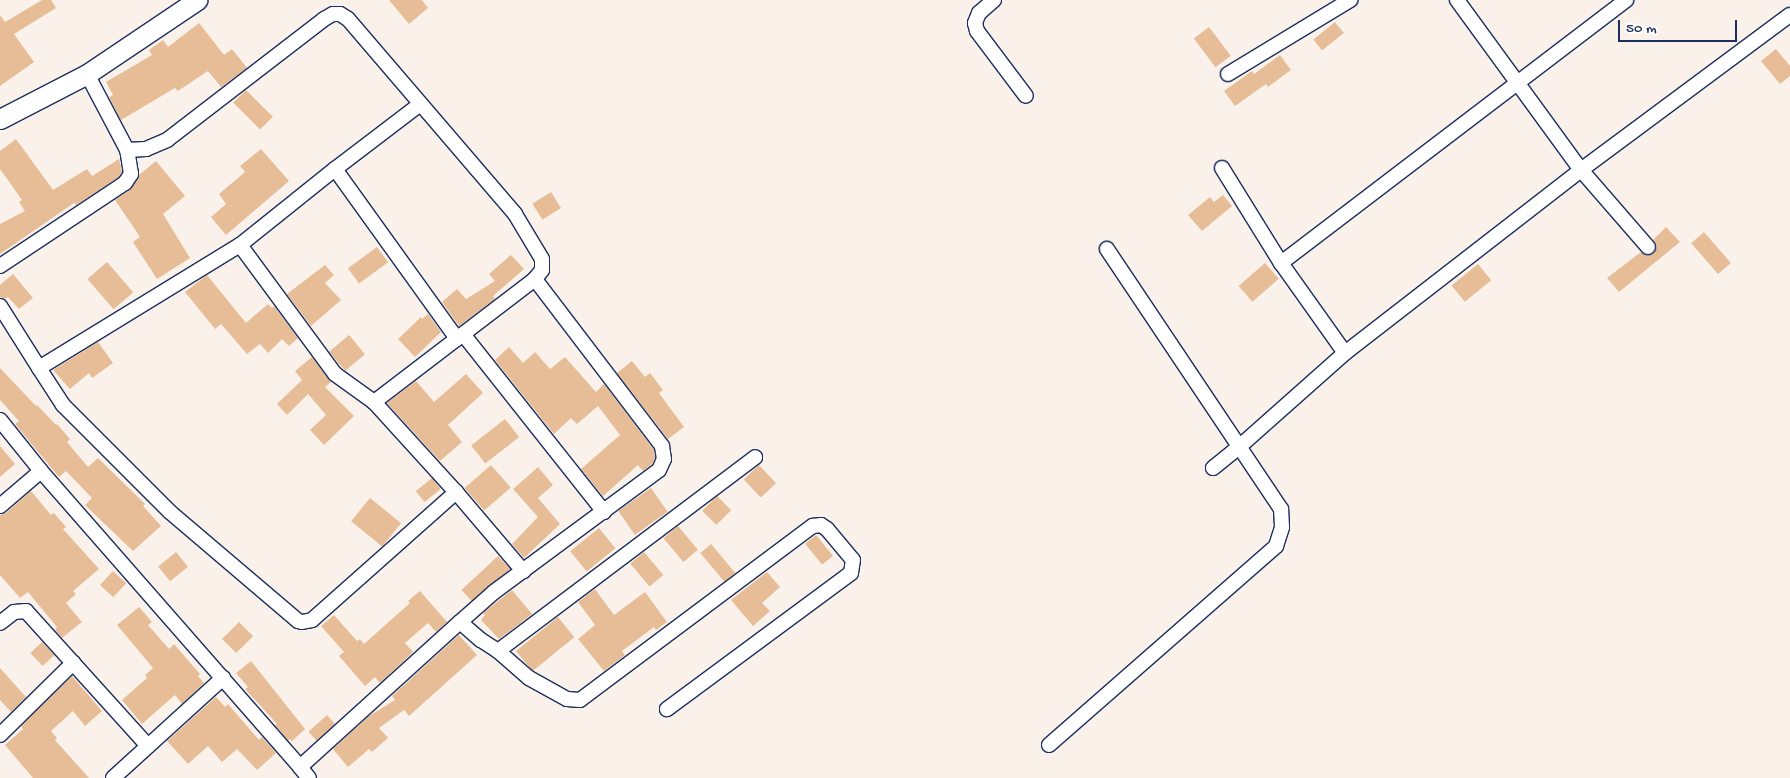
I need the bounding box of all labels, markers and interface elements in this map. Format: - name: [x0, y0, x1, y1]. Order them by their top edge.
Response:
- scale bar: [1620, 10, 1739, 42]
- text: 50 m: [1626, 20, 1657, 38]

